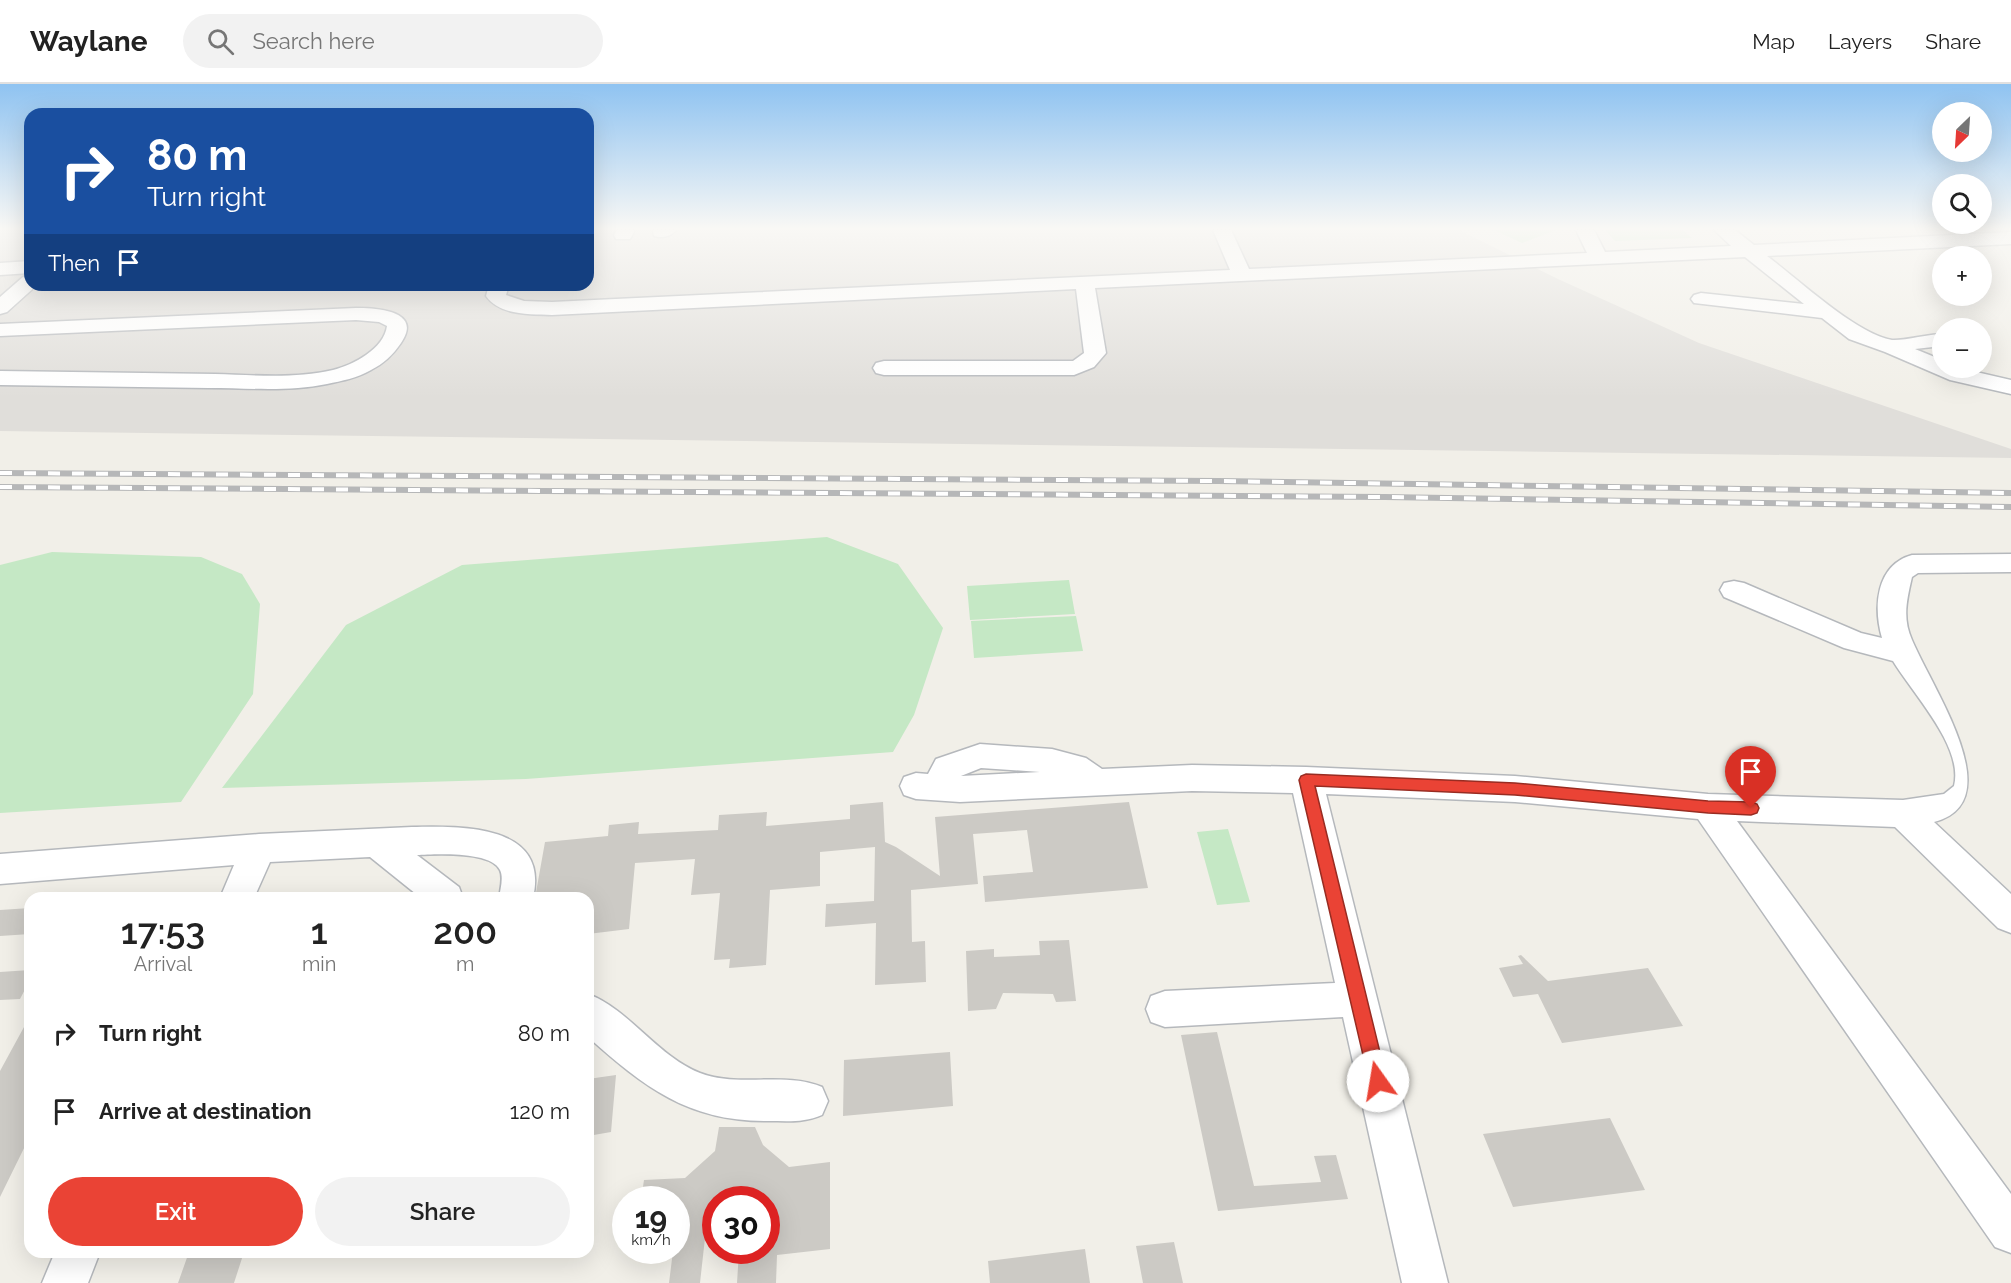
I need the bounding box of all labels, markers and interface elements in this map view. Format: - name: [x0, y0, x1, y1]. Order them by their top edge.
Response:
- search box: [183, 14, 603, 68]
- text: Waylane: [30, 25, 147, 58]
- icon: search: [204, 25, 237, 58]
- text: Search here: [252, 28, 375, 54]
- text: Map: [1752, 29, 1795, 54]
- text: Layers: [1828, 29, 1892, 54]
- text: Share: [1925, 29, 1981, 54]
- north arrow: [1932, 102, 1992, 162]
- map controls: [1932, 102, 1992, 378]
- text: 80 m: [147, 131, 247, 180]
- icon: right: [48, 132, 126, 210]
- button: search: [1932, 174, 1992, 234]
- text: Turn right: [147, 181, 266, 212]
- icon: arrive: [112, 246, 145, 279]
- button: +: [1932, 246, 1992, 306]
- text: Then: [48, 250, 100, 276]
- button: −: [1932, 318, 1992, 378]
- pin: [1725, 746, 1776, 808]
- icon: arrive: [1734, 755, 1767, 788]
- text: 17:53: [121, 910, 205, 952]
- text: 1: [311, 910, 328, 952]
- text: 200: [433, 910, 497, 952]
- text: Arrival: [134, 952, 192, 976]
- text: min: [302, 952, 336, 976]
- text: m: [456, 952, 474, 976]
- icon: right: [48, 1017, 81, 1050]
- text: Turn right: [99, 1020, 202, 1046]
- text: 80 m: [518, 1020, 570, 1046]
- position arrow: [1346, 1049, 1410, 1113]
- icon: arrive: [48, 1095, 81, 1128]
- text: Arrive at destination: [99, 1098, 312, 1124]
- text: 120 m: [510, 1098, 570, 1124]
- button: Exit: [48, 1177, 303, 1246]
- button: Share: [315, 1177, 570, 1246]
- speed limit sign: 30: [702, 1186, 780, 1264]
- text: 19: [635, 1200, 667, 1235]
- text: km/h: [631, 1231, 671, 1249]

